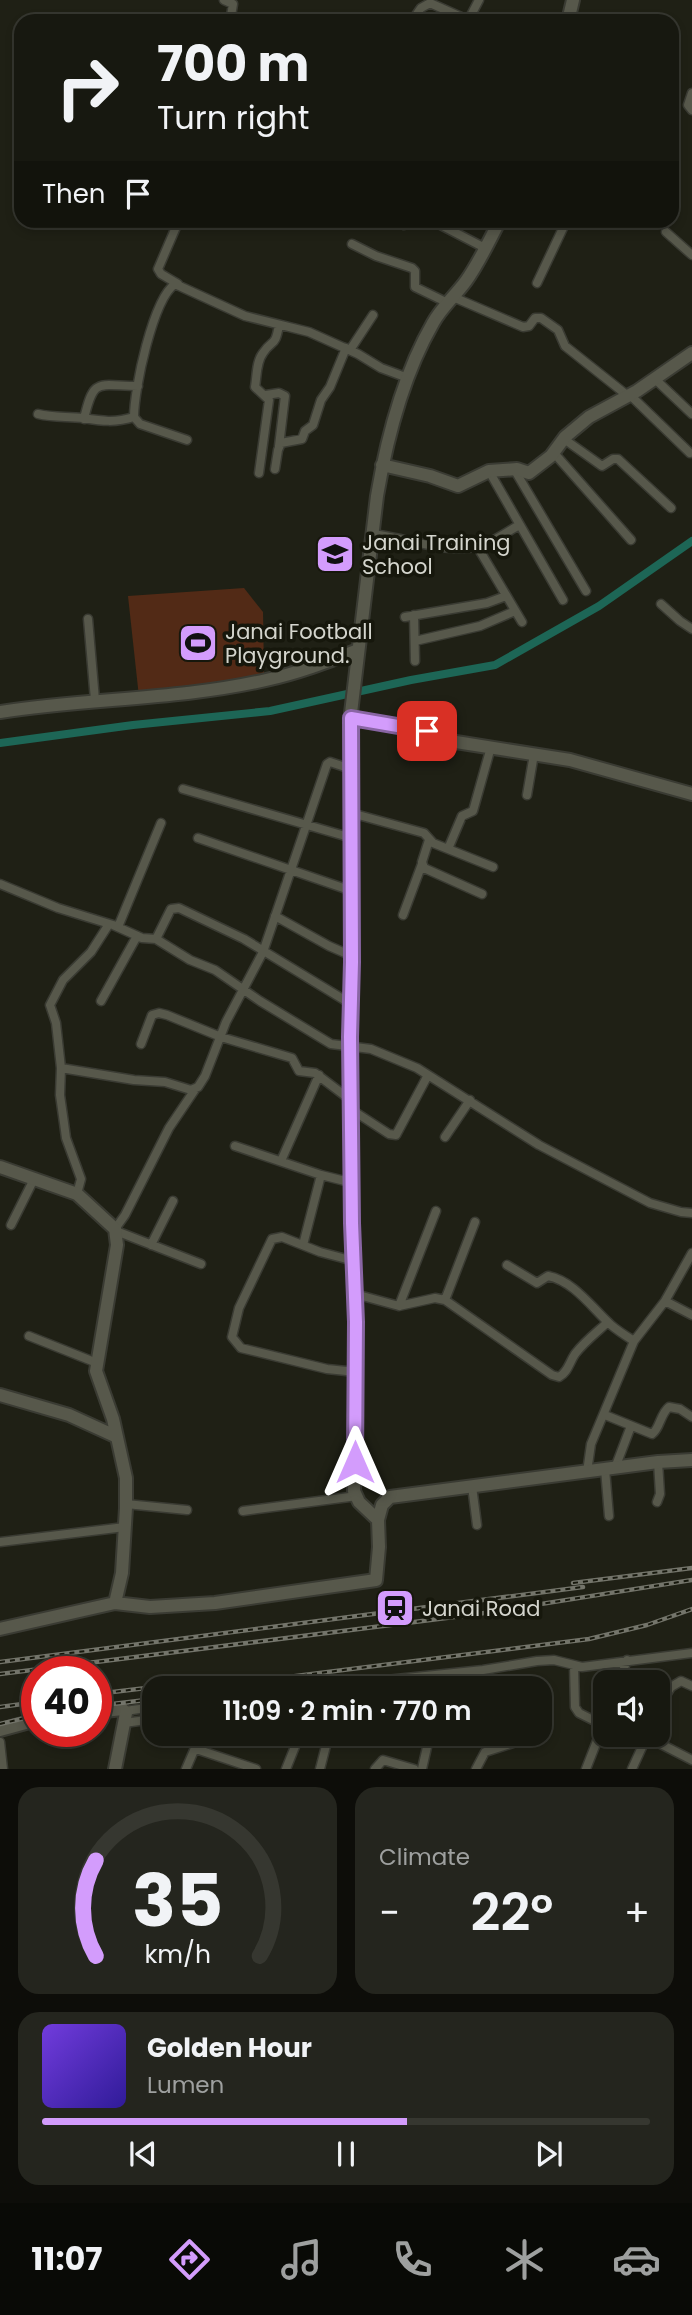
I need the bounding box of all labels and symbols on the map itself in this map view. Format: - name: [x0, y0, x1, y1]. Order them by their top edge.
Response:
- place label: Janai Training School: [362, 528, 511, 581]
- school or university icon: Janai Training School: [314, 533, 356, 575]
- place label: Janai Football Playground.: [225, 617, 373, 670]
- sports icon: Janai Football Playground.: [177, 622, 219, 664]
- pin: [397, 701, 457, 761]
- position arrow: [318, 1425, 392, 1499]
- station icon: Janai Road: [374, 1587, 416, 1629]
- place label: Janai Road: [422, 1594, 540, 1623]
- speed limit sign: 40: [21, 1656, 112, 1747]

